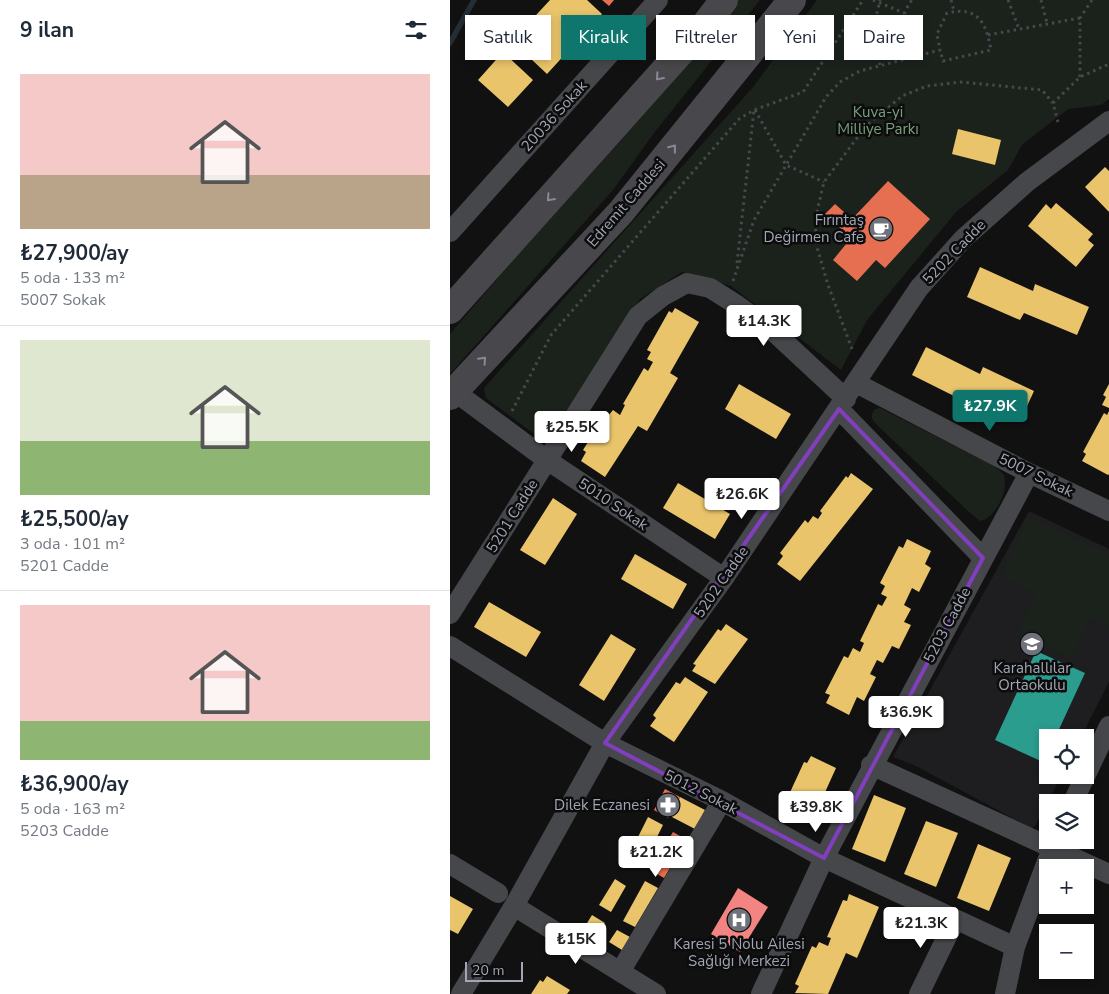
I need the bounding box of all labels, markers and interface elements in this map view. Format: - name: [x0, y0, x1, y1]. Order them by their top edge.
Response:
- chip: Satılık: [465, 15, 551, 60]
- chip: Kiralık: [561, 15, 646, 60]
- chip: Filtreler: [656, 15, 755, 60]
- chip: Yeni: [765, 15, 834, 60]
- chip: Daire: [844, 15, 923, 60]
- text: 9 ilan: [20, 16, 74, 44]
- icon: filters: [402, 16, 430, 44]
- one-way arrow: [656, 72, 665, 81]
- street label: 20036 Sokak: [517, 76, 592, 156]
- park label: Kuva-yi Milliye Parkı: [837, 102, 919, 139]
- icon: home: [180, 107, 270, 197]
- one-way arrow: [667, 144, 676, 154]
- street label: Edremit Caddesi: [582, 155, 670, 251]
- one-way arrow: [547, 193, 556, 202]
- place label: Fırıntaş Değirmen Cafe: [763, 210, 864, 247]
- street label: 5202 Cadde: [918, 215, 990, 289]
- cafe icon: Fırıntaş Değirmen Cafe: [868, 216, 894, 242]
- text: ₺27,900/ay: [20, 239, 129, 267]
- text: 5 oda · 133 m²: [20, 267, 125, 289]
- text: 5007 Sokak: [20, 289, 106, 311]
- pin: ₺14.3K: [723, 304, 805, 347]
- text: ₺14.3K: [738, 310, 791, 332]
- one-way arrow: [477, 357, 486, 366]
- icon: home: [180, 372, 270, 462]
- pin: ₺27.9K: [949, 390, 1031, 432]
- text: ₺27.9K: [964, 395, 1017, 417]
- pin: ₺25.5K: [531, 410, 613, 453]
- text: ₺25.5K: [546, 416, 599, 438]
- street label: 5007 Sokak: [996, 448, 1077, 502]
- street label: 5010 Sokak: [574, 473, 652, 535]
- street label: 5201 Cadde: [481, 475, 543, 557]
- pin: ₺26.6K: [701, 478, 783, 520]
- text: ₺26.6K: [716, 483, 769, 505]
- text: ₺25,500/ay: [20, 505, 129, 533]
- text: 3 oda · 101 m²: [20, 533, 125, 555]
- street label: 5202 Cadde: [689, 542, 753, 622]
- text: 5201 Cadde: [20, 555, 109, 577]
- street label: 5203 Cadde: [919, 584, 975, 666]
- school or university icon: Karahallılar Ortaokulu: [1019, 631, 1045, 657]
- icon: home: [180, 637, 270, 727]
- place label: Karahallılar Ortaokulu: [993, 658, 1071, 695]
- pin: ₺36.9K: [865, 696, 947, 738]
- text: ₺36.9K: [880, 701, 933, 723]
- map controls: [1039, 729, 1094, 979]
- button: locate: [1039, 729, 1094, 784]
- street label: 5012 Sokak: [661, 765, 742, 819]
- text: ₺36,900/ay: [20, 770, 129, 798]
- pin: ₺39.8K: [775, 790, 857, 833]
- pharmacy icon: Dilek Eczanesi: [655, 792, 681, 818]
- button: layers: [1039, 794, 1094, 849]
- place label: Dilek Eczanesi: [554, 795, 650, 815]
- text: ₺39.8K: [790, 796, 843, 818]
- text: 5 oda · 163 m²: [20, 798, 125, 820]
- text: 5203 Cadde: [20, 820, 109, 842]
- pin: ₺21.2K: [615, 836, 697, 878]
- text: ₺21.2K: [630, 841, 683, 863]
- button: +: [1039, 859, 1094, 914]
- pin: ₺21.3K: [880, 906, 962, 949]
- hospital icon: Karesi 5 Nolu Ailesi Sağlığı Merkezi: [726, 907, 752, 933]
- text: ₺21.3K: [895, 912, 948, 934]
- pin: ₺15K: [546, 922, 606, 965]
- button: −: [1039, 924, 1094, 979]
- text: ₺15K: [556, 928, 596, 950]
- place label: Karesi 5 Nolu Ailesi Sağlığı Merkezi: [673, 934, 805, 971]
- scale bar: [465, 959, 522, 982]
- text: 20 m: [472, 961, 504, 980]

